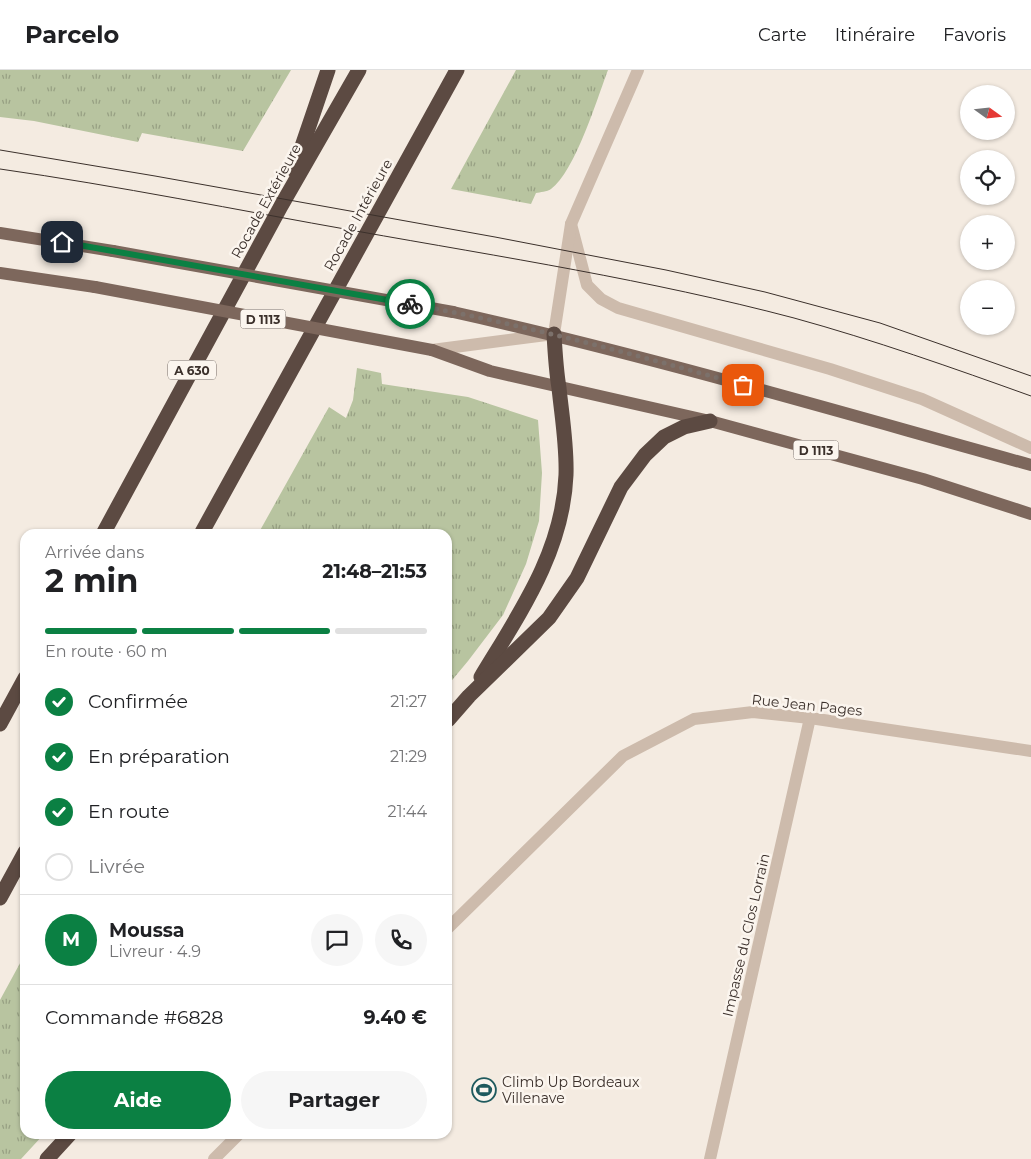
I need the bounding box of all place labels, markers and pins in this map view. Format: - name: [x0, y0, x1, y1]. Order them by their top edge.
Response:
- pin: [41, 221, 83, 263]
- pin: [722, 364, 764, 406]
- place label: Climb Up Bordeaux Villenave: [502, 1073, 640, 1107]
- sports icon: Climb Up Bordeaux Villenave: [471, 1077, 497, 1103]

